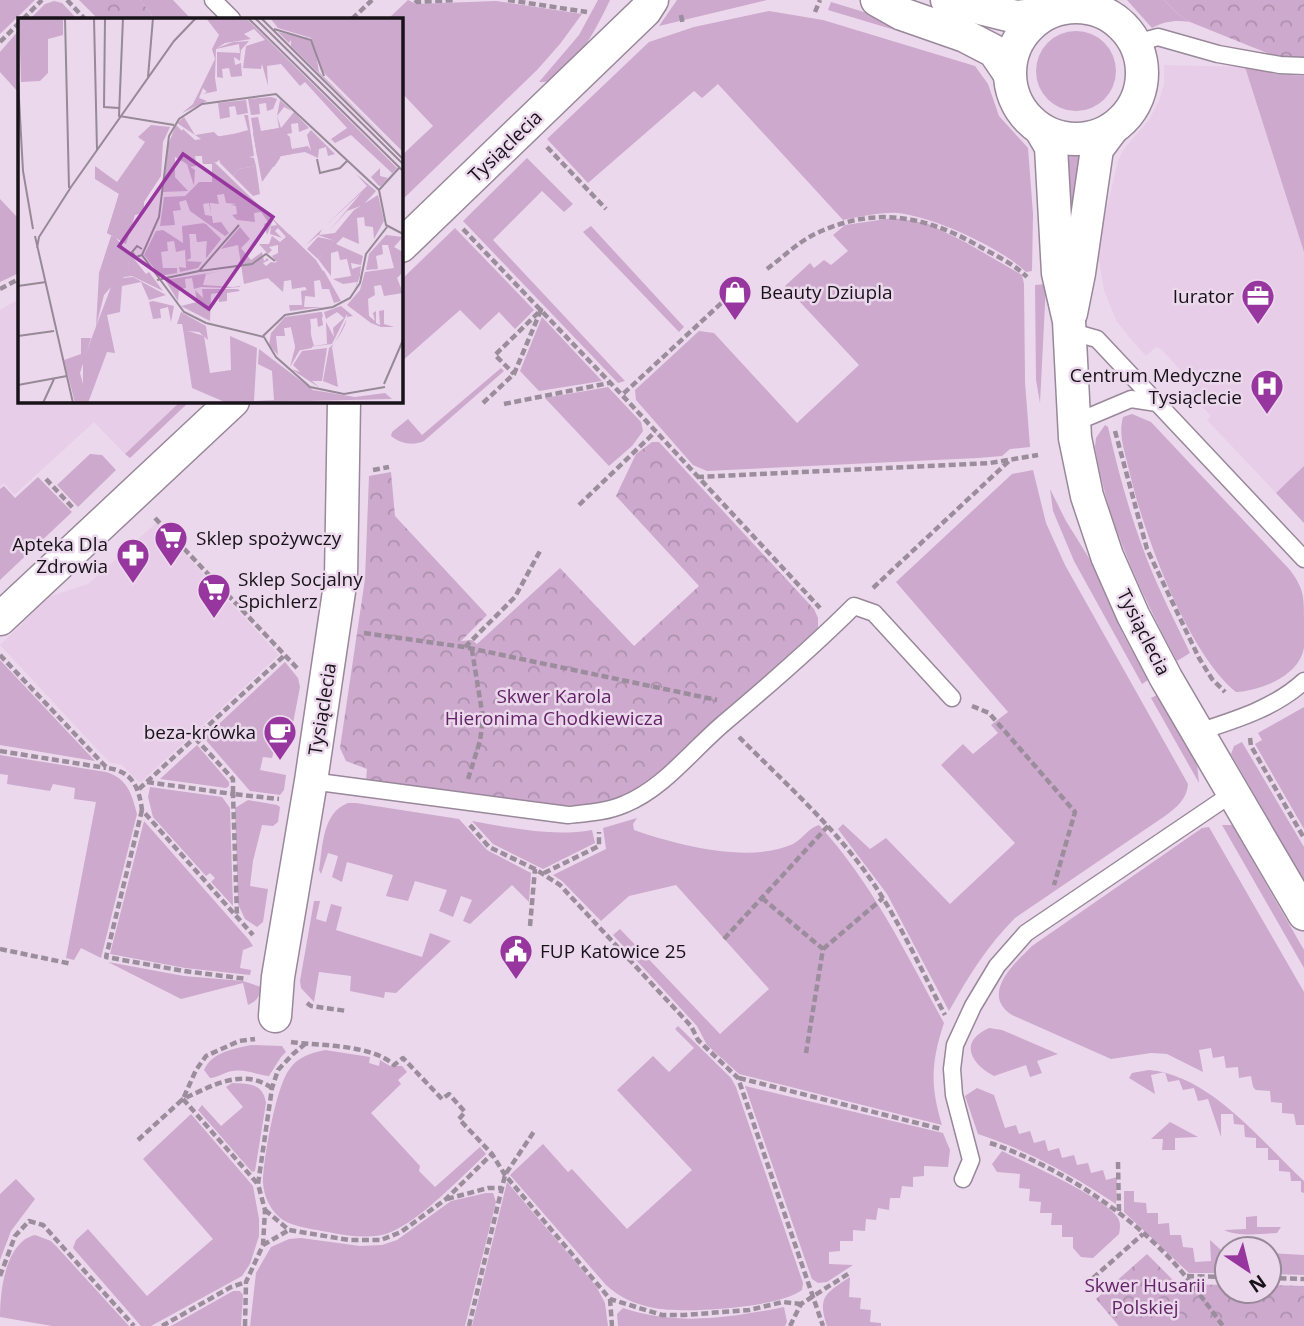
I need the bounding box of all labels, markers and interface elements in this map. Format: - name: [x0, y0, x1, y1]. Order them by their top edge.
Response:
- inset map: [18, 18, 402, 402]
- street label: Tysiąclecia: [462, 104, 548, 188]
- shop icon: Beauty Dziupla: [716, 273, 754, 322]
- office icon: Iurator: [1239, 277, 1277, 326]
- place label: Beauty Dziupla: [760, 279, 893, 305]
- place label: Iurator: [1173, 283, 1234, 309]
- place label: Centrum Medyczne Tysiąclecie: [1070, 362, 1242, 410]
- hospital icon: Centrum Medyczne Tysiąclecie: [1248, 367, 1286, 416]
- supermarket icon: Sklep spożywczy: [152, 519, 190, 568]
- place label: Sklep spożywczy: [196, 525, 342, 551]
- place label: Apteka Dla Zdrowia: [12, 531, 108, 579]
- pharmacy icon: Apteka Dla Zdrowia: [114, 536, 152, 585]
- place label: Sklep Socjalny Spichlerz: [238, 566, 363, 614]
- supermarket icon: Sklep Socjalny Spichlerz: [195, 571, 233, 620]
- street label: Tysiąclecia: [1111, 584, 1177, 680]
- street label: Tysiąclecia: [302, 661, 342, 757]
- park label: Skwer Karola Hieronima Chodkiewicza: [445, 683, 663, 731]
- cafe icon: beza-krówka: [261, 713, 299, 762]
- place label: beza-krówka: [144, 719, 256, 745]
- public building icon: FUP Katowice 25: [497, 932, 535, 981]
- place label: FUP Katowice 25: [540, 938, 686, 964]
- north arrow: [1213, 1235, 1283, 1305]
- text: N: [1244, 1269, 1272, 1299]
- park label: Skwer Husarii Polskiej: [1084, 1272, 1206, 1320]

